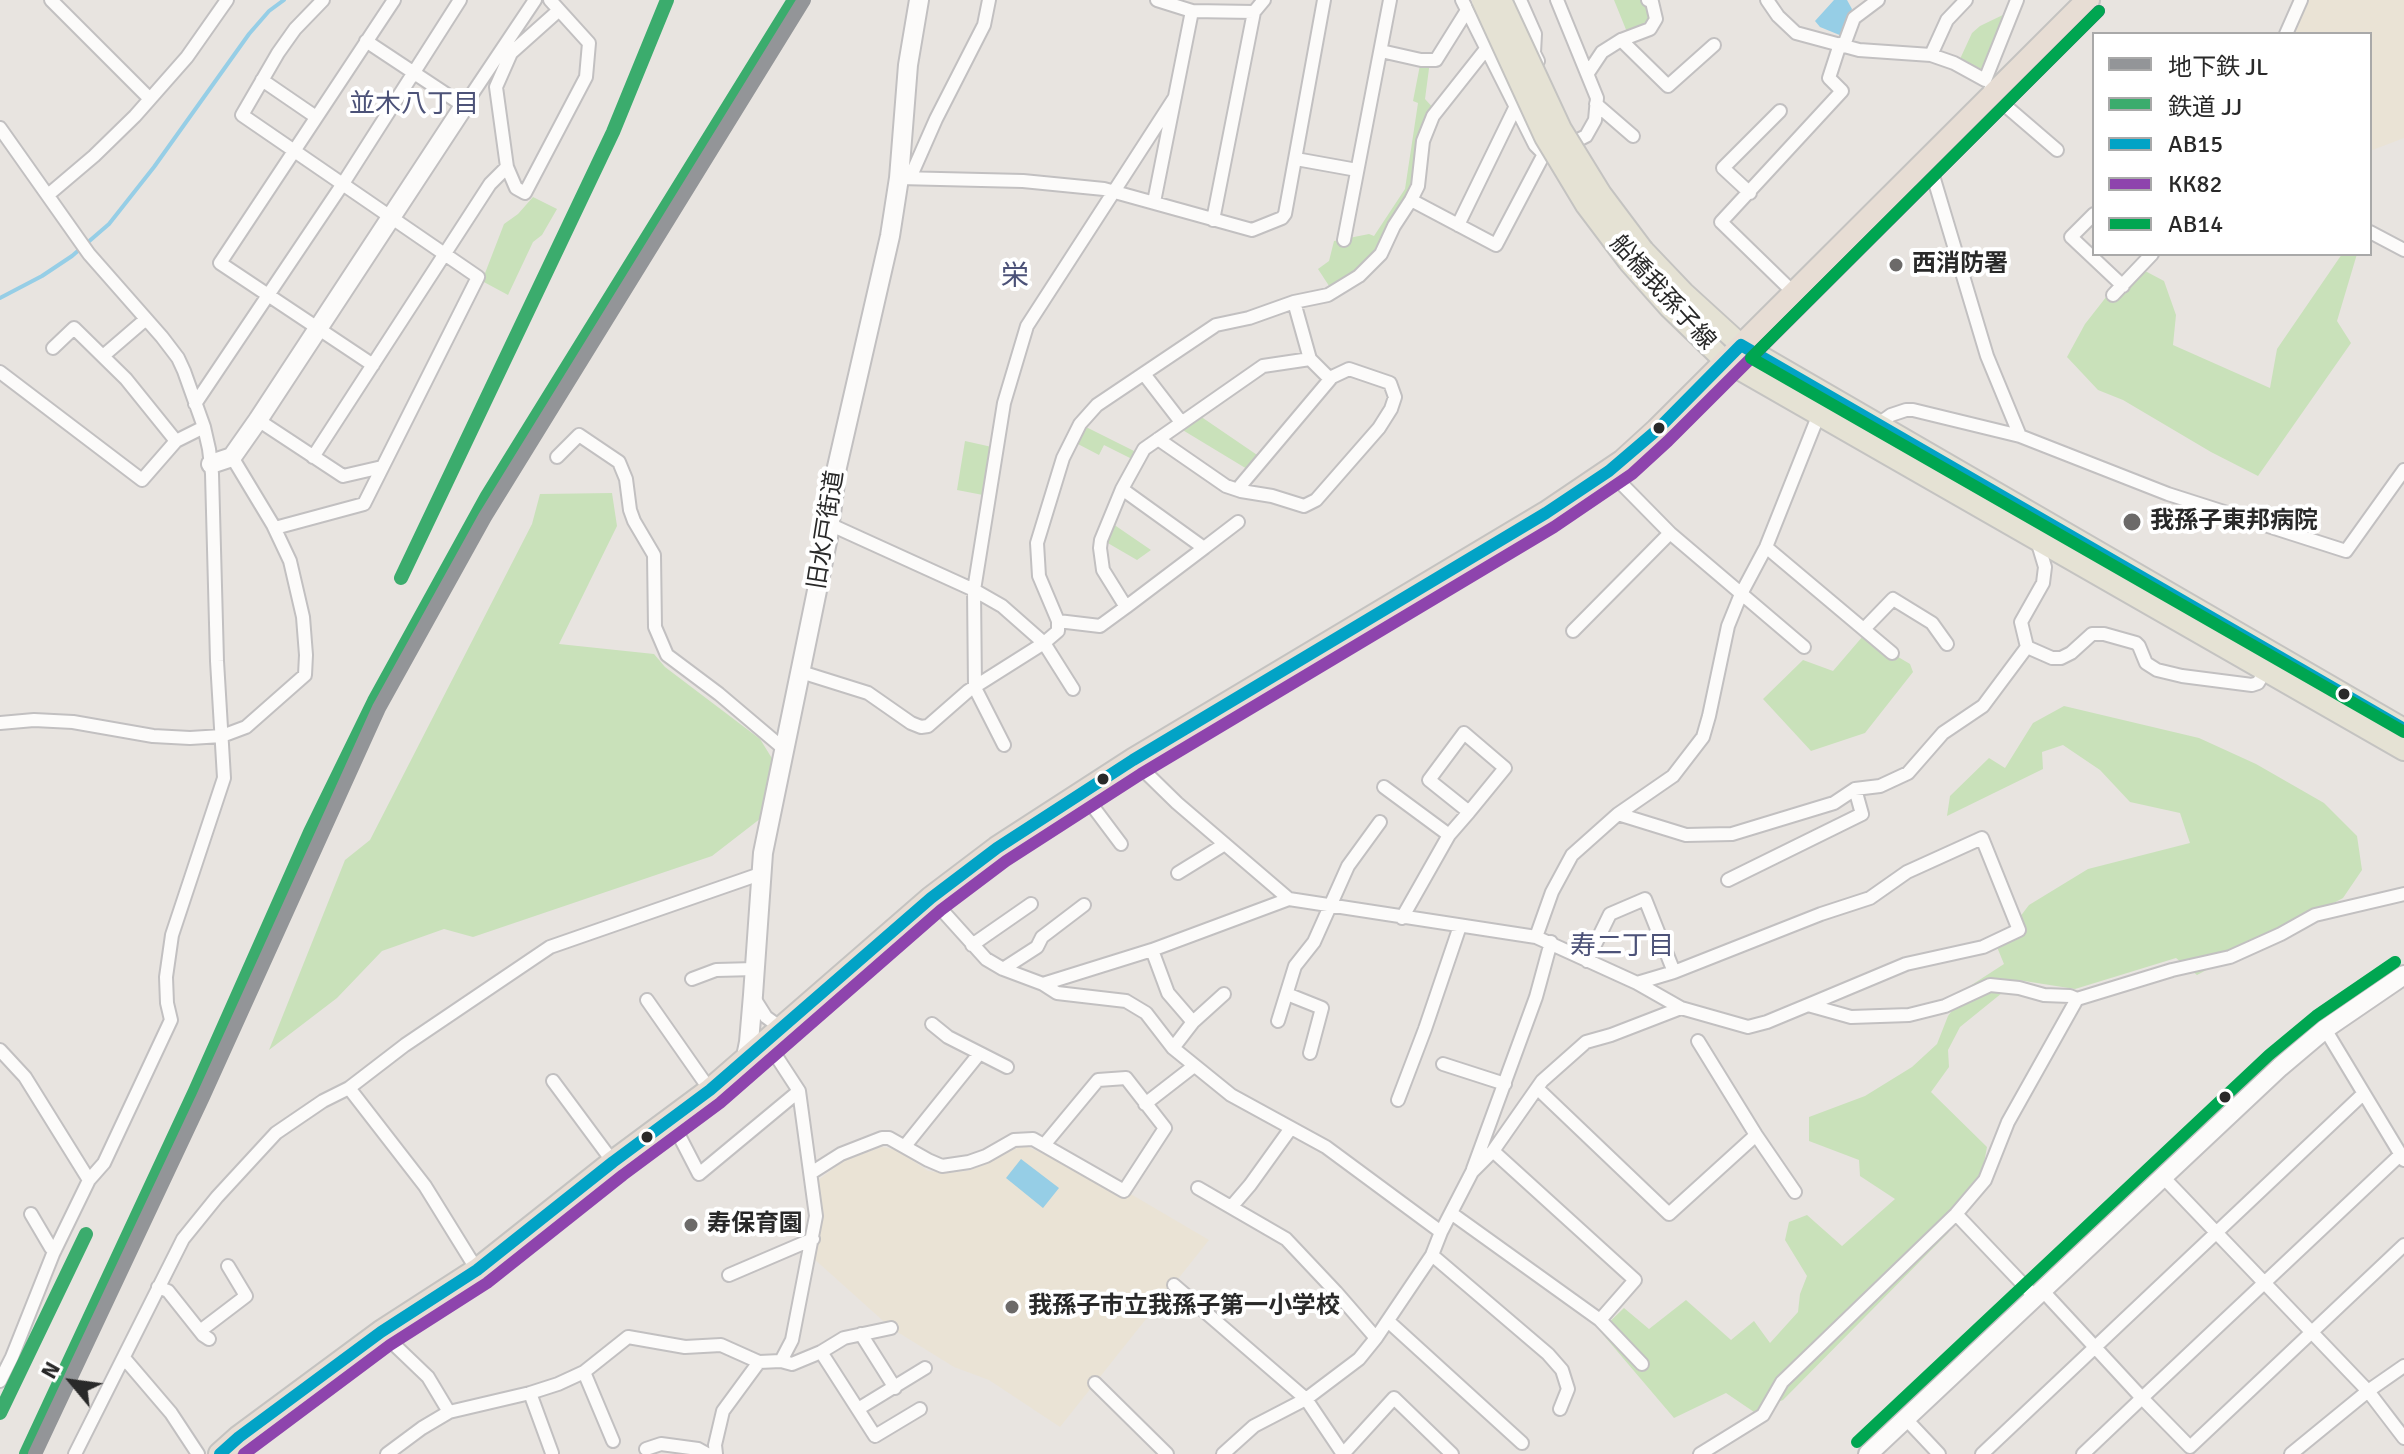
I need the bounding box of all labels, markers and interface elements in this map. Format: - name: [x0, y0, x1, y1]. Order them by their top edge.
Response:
- legend: [2092, 32, 2372, 256]
- text: 地下鉄 JL: [2168, 52, 2268, 82]
- district label: 並木八丁目: [349, 89, 479, 121]
- text: 鉄道 JJ: [2168, 92, 2242, 122]
- text: AB15: [2168, 129, 2223, 159]
- text: KK82: [2168, 169, 2223, 199]
- text: AB14: [2168, 209, 2223, 239]
- street label: 船橋我孫子線: [1603, 230, 1721, 356]
- place label: 西消防署: [1912, 251, 2008, 279]
- marker: 西消防署: [1887, 256, 1905, 274]
- district label: 栄: [1001, 261, 1029, 295]
- unlabelled marker: [1651, 420, 1667, 436]
- street label: 旧水戸街道: [803, 468, 851, 592]
- place label: 我孫子東邦病院: [2150, 508, 2318, 536]
- marker: 我孫子東邦病院: [2121, 511, 2143, 533]
- unlabelled marker: [2336, 686, 2352, 702]
- unlabelled marker: [1095, 771, 1111, 787]
- district label: 寿二丁目: [1570, 931, 1674, 963]
- unlabelled marker: [2217, 1089, 2233, 1105]
- unlabelled marker: [639, 1129, 655, 1145]
- place label: 寿保育園: [707, 1211, 803, 1239]
- marker: 寿保育園: [682, 1216, 700, 1234]
- place label: 我孫子市立我孫子第一小学校: [1028, 1293, 1340, 1321]
- marker: 我孫子市立我孫子第一小学校: [1003, 1298, 1021, 1316]
- north arrow: [32, 1342, 112, 1422]
- text: N: [35, 1357, 66, 1383]

